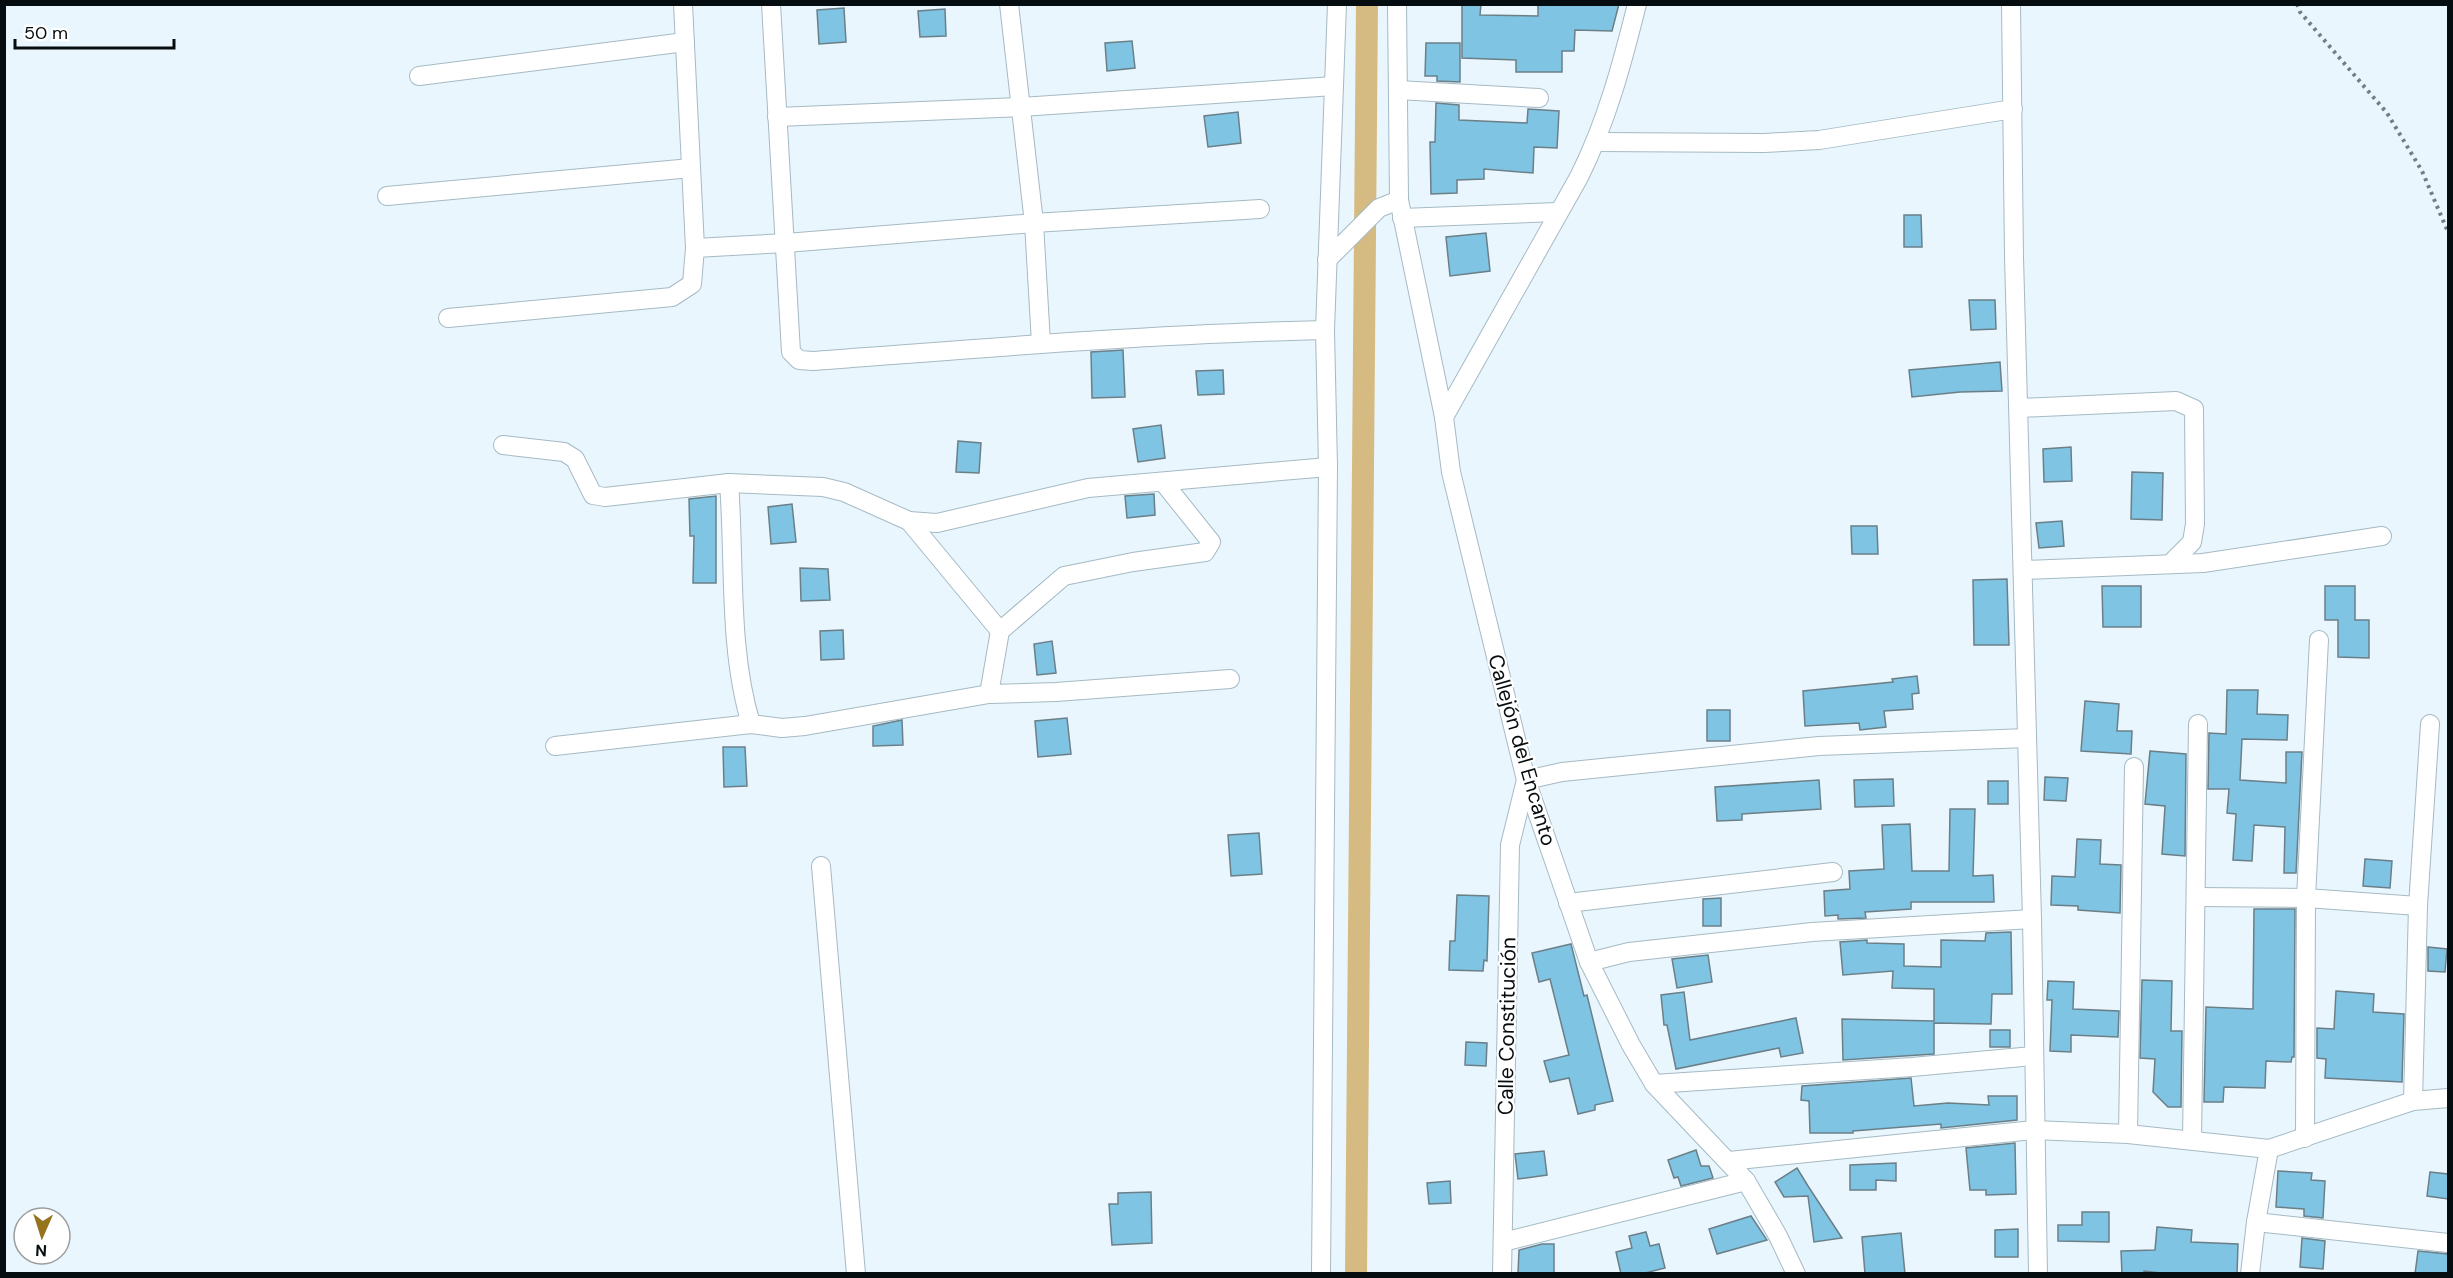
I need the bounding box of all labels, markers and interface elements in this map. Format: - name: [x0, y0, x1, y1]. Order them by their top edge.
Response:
- scale bar: [15, 12, 174, 50]
- text: 50 m: [24, 21, 68, 45]
- street label: Callejón del Encanto: [1481, 651, 1563, 849]
- street label: Calle Constitución: [1491, 937, 1523, 1115]
- north arrow: [12, 1206, 72, 1266]
- text: N: [35, 1240, 48, 1261]

